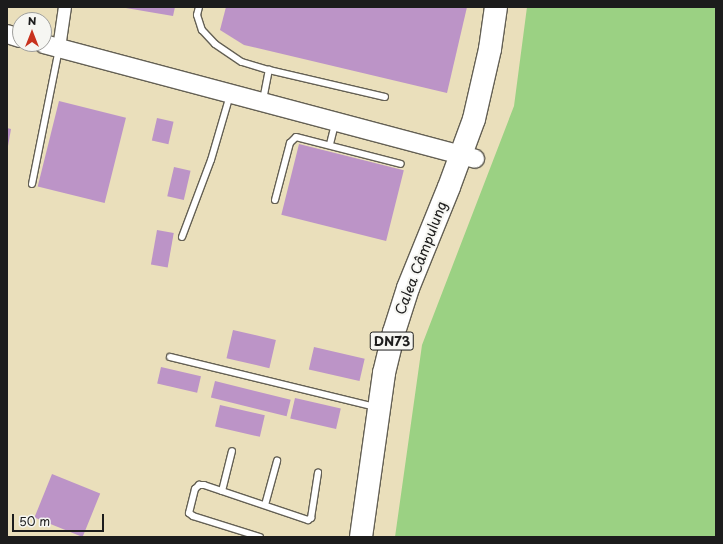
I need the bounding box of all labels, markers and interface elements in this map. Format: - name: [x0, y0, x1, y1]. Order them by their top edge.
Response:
- north arrow: [12, 12, 52, 52]
- text: N: [28, 12, 36, 29]
- street label: Calea Câmpulung: [391, 198, 451, 318]
- road number: DN73: [369, 330, 415, 352]
- scale bar: [14, 506, 106, 532]
- text: 50 m: [19, 512, 50, 530]

